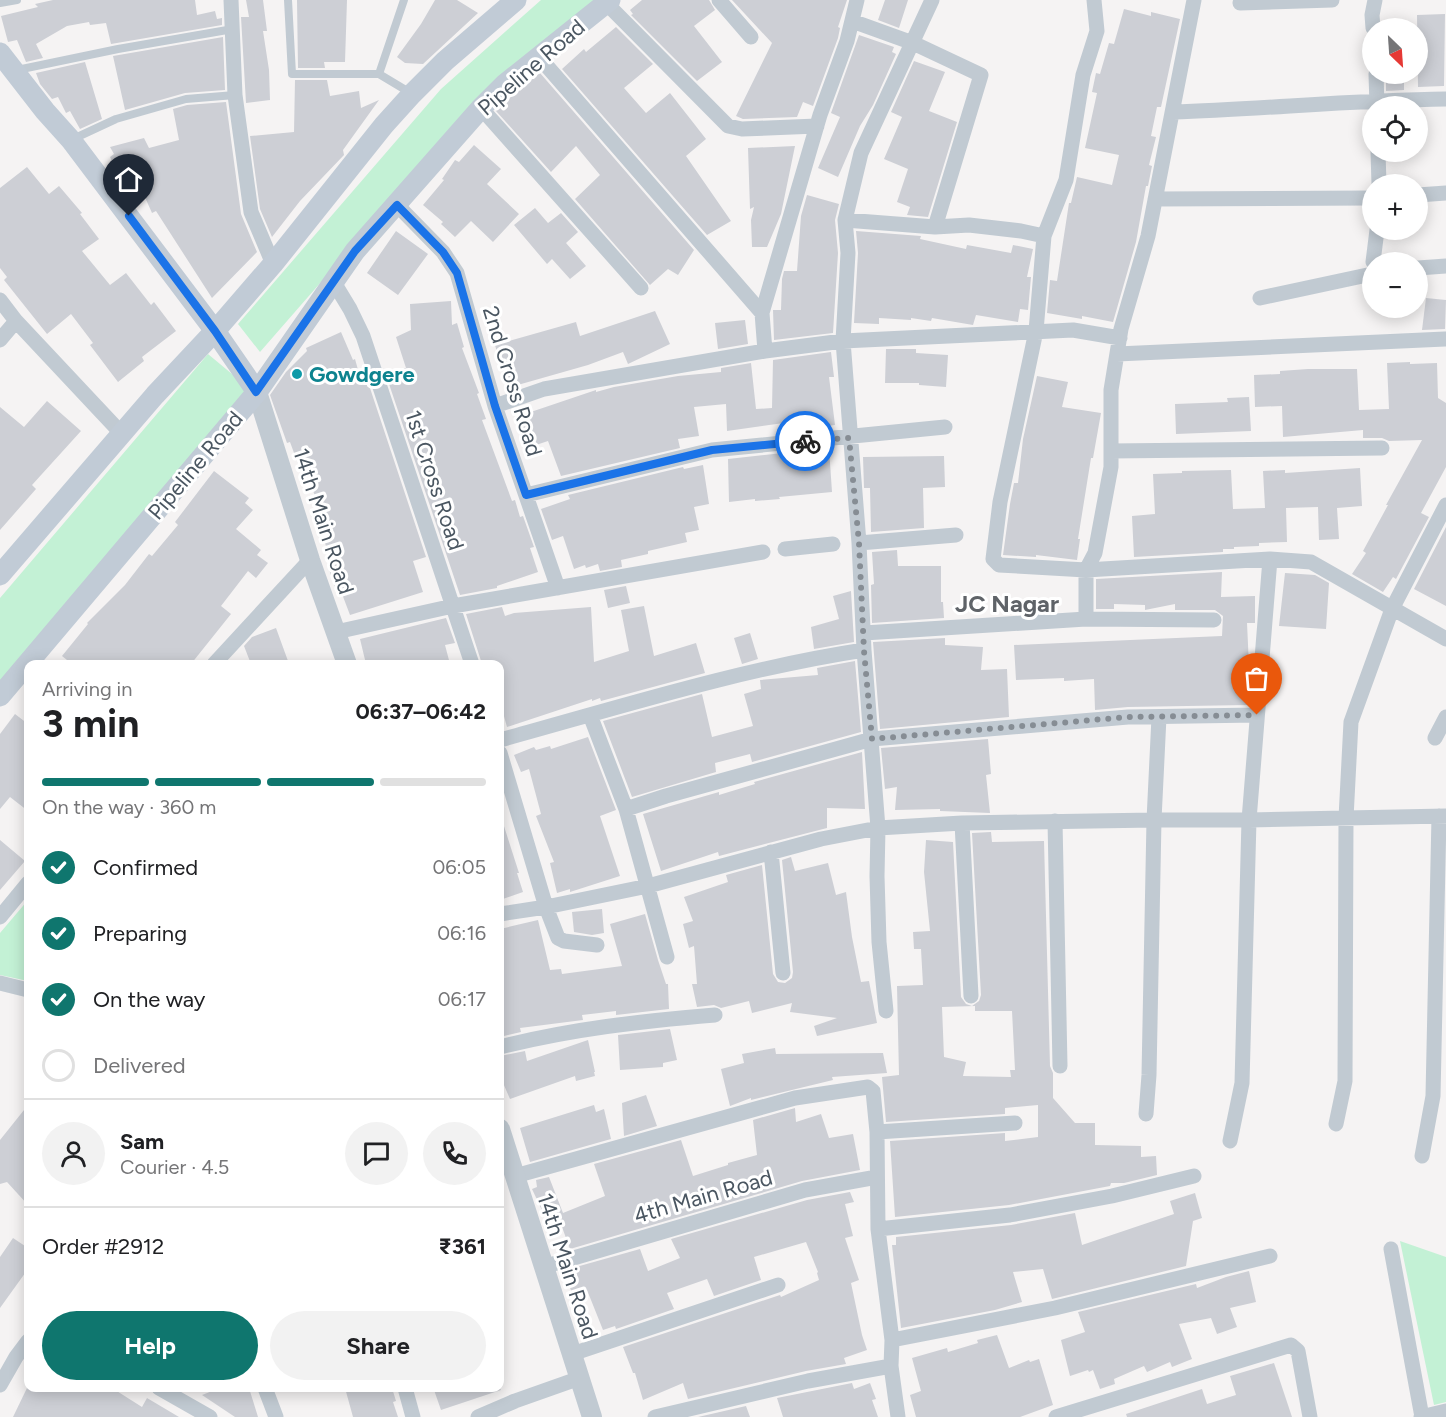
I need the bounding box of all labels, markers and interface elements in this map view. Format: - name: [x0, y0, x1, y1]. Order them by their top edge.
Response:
- street label: Pipeline Road: [472, 14, 590, 121]
- north arrow: [1362, 18, 1428, 84]
- map controls: [1362, 18, 1428, 318]
- button: locate: [1362, 96, 1428, 162]
- pin: [103, 154, 154, 216]
- icon: home: [112, 163, 145, 196]
- button: +: [1362, 174, 1428, 240]
- button: −: [1362, 252, 1428, 318]
- street label: 2nd Cross Road: [477, 303, 548, 459]
- place label: Gowdgere: [309, 361, 415, 388]
- marker: Gowdgere: [290, 367, 304, 381]
- street label: Pipeline Road: [142, 406, 249, 525]
- street label: 1st Cross Road: [399, 407, 470, 554]
- courier: [775, 411, 835, 471]
- icon: bike: [789, 425, 822, 458]
- street label: 14th Main Road: [287, 445, 360, 598]
- district label: JC Nagar: [955, 589, 1059, 618]
- pin: [1231, 653, 1282, 715]
- icon: bag: [1240, 662, 1273, 695]
- text: Arriving in: [42, 677, 132, 701]
- text: 06:37–06:42: [355, 698, 486, 725]
- text: 3 min: [42, 700, 139, 747]
- text: On the way · 360 m: [42, 795, 216, 819]
- icon: check: [42, 851, 75, 884]
- text: Confirmed: [93, 854, 198, 881]
- text: 06:05: [432, 855, 486, 879]
- icon: check: [42, 917, 75, 950]
- text: Preparing: [93, 920, 187, 947]
- text: 06:16: [437, 921, 486, 945]
- icon: check: [42, 983, 75, 1016]
- text: On the way: [93, 986, 205, 1013]
- text: 06:17: [438, 987, 486, 1011]
- text: Delivered: [93, 1052, 186, 1079]
- button: person: [42, 1122, 105, 1185]
- button: chat: [345, 1122, 408, 1185]
- button: phone: [423, 1122, 486, 1185]
- text: Sam: [120, 1128, 164, 1155]
- text: Courier · 4.5: [120, 1155, 229, 1179]
- street label: 4th Main Road: [631, 1164, 776, 1229]
- street label: 14th Main Road: [531, 1190, 604, 1343]
- text: Order #2912: [42, 1233, 164, 1260]
- text: ₹361: [439, 1233, 486, 1260]
- button: Help: [42, 1311, 258, 1380]
- button: Share: [270, 1311, 486, 1380]

